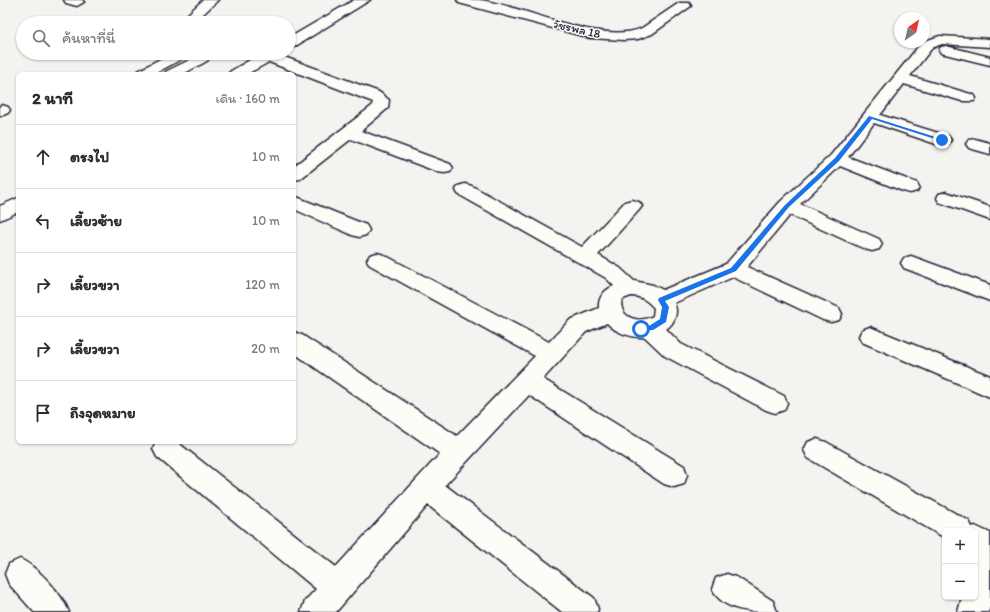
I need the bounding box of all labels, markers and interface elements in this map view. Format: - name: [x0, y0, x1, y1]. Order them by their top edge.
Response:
- north arrow: [894, 12, 930, 48]
- search box: [16, 16, 296, 60]
- street label: วัชรพล 18: [552, 17, 602, 41]
- icon: search: [30, 27, 52, 49]
- text: ค้นหาที่นี่: [62, 29, 115, 47]
- text: 2 นาที: [32, 88, 73, 108]
- text: เดิน · 160 m: [216, 91, 280, 106]
- route end: [933, 131, 951, 149]
- icon: ahead: [32, 146, 54, 168]
- text: ตรงไป: [70, 148, 109, 166]
- text: 10 m: [252, 149, 280, 164]
- icon: left: [32, 210, 54, 232]
- text: เลี้ยวซ้าย: [70, 212, 122, 230]
- text: 10 m: [252, 213, 280, 228]
- icon: right: [32, 274, 54, 296]
- text: เลี้ยวขวา: [70, 276, 120, 294]
- text: 120 m: [245, 277, 280, 292]
- route start: [632, 320, 650, 338]
- icon: right: [32, 338, 54, 360]
- text: เลี้ยวขวา: [70, 340, 120, 358]
- text: 20 m: [251, 341, 280, 356]
- icon: arrive: [32, 402, 54, 424]
- text: ถึงจุดหมาย: [70, 404, 136, 422]
- map controls: [942, 528, 978, 600]
- button: +: [942, 528, 978, 564]
- button: −: [942, 564, 978, 600]

